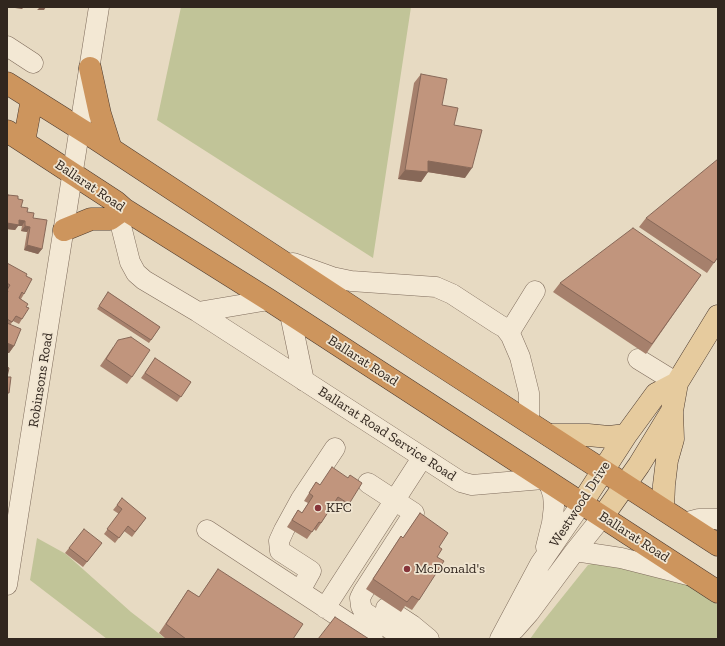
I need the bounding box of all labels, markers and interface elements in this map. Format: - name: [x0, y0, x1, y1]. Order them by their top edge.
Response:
- street label: Ballarat Road: [52, 157, 128, 215]
- street label: Robinsons Road: [25, 331, 57, 429]
- street label: Ballarat Road: [325, 332, 401, 390]
- street label: Ballarat Road Service Road: [315, 383, 459, 485]
- street label: Westwood Drive: [546, 458, 614, 550]
- place label: KFC: [326, 500, 352, 516]
- marker: KFC: [313, 503, 323, 513]
- street label: Ballarat Road: [596, 508, 672, 566]
- place label: McDonald's: [415, 561, 485, 577]
- marker: McDonald's: [402, 564, 412, 574]

